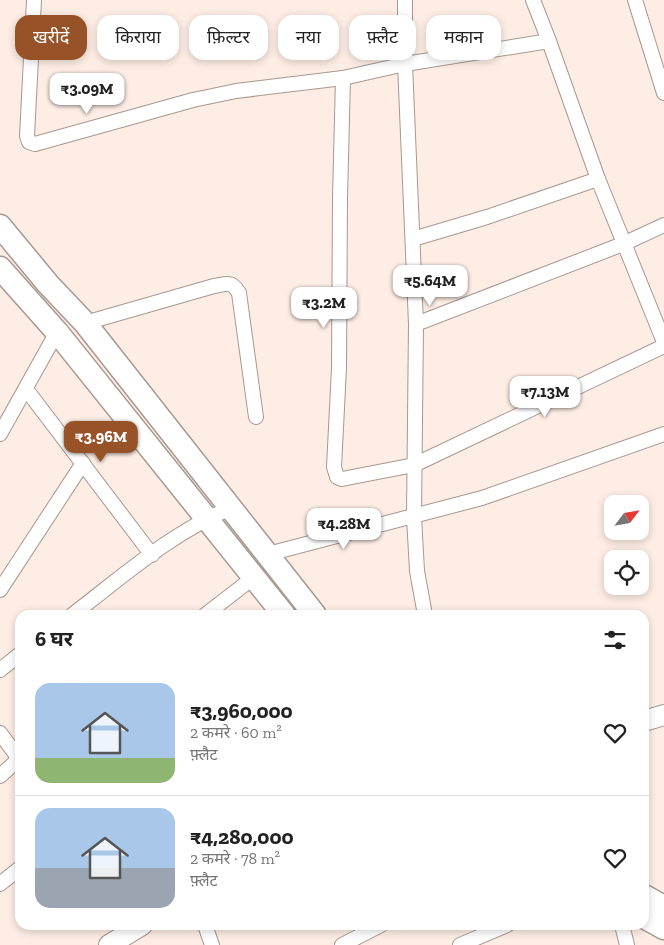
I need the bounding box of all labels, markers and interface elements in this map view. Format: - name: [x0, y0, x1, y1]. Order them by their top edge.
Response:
- chip: खरीदें: [15, 15, 87, 60]
- chip: किराया: [97, 15, 179, 60]
- chip: फ़िल्टर: [189, 15, 268, 60]
- chip: नया: [278, 15, 339, 60]
- chip: फ़्लैट: [349, 15, 416, 60]
- chip: मकान: [426, 15, 501, 60]
- pin: ₹3.09M: [46, 72, 128, 115]
- text: ₹3.09M: [61, 79, 113, 98]
- pin: ₹5.64M: [389, 264, 471, 307]
- text: ₹5.64M: [404, 271, 456, 290]
- pin: ₹3.2M: [289, 286, 359, 329]
- text: ₹3.2M: [302, 293, 346, 312]
- pin: ₹7.13M: [504, 376, 586, 418]
- text: ₹7.13M: [521, 382, 570, 401]
- pin: ₹3.96M: [60, 420, 142, 463]
- text: ₹3.96M: [75, 427, 127, 446]
- north arrow: [604, 495, 649, 540]
- map controls: [604, 495, 649, 595]
- pin: ₹4.28M: [303, 508, 385, 550]
- text: ₹4.28M: [317, 514, 371, 533]
- button: locate: [604, 550, 649, 595]
- text: 6 घर: [35, 626, 73, 651]
- icon: filters: [601, 626, 629, 654]
- text: ₹3,960,000: [190, 698, 293, 723]
- icon: home: [75, 703, 135, 763]
- icon: heart: [601, 719, 629, 747]
- text: 2 कमरे · 60 m²: [190, 723, 282, 742]
- text: फ़्लैट: [190, 745, 218, 764]
- text: ₹4,280,000: [190, 824, 294, 849]
- icon: home: [75, 828, 135, 888]
- icon: heart: [601, 844, 629, 872]
- text: 2 कमरे · 78 m²: [190, 849, 280, 868]
- text: फ़्लैट: [190, 871, 218, 890]

